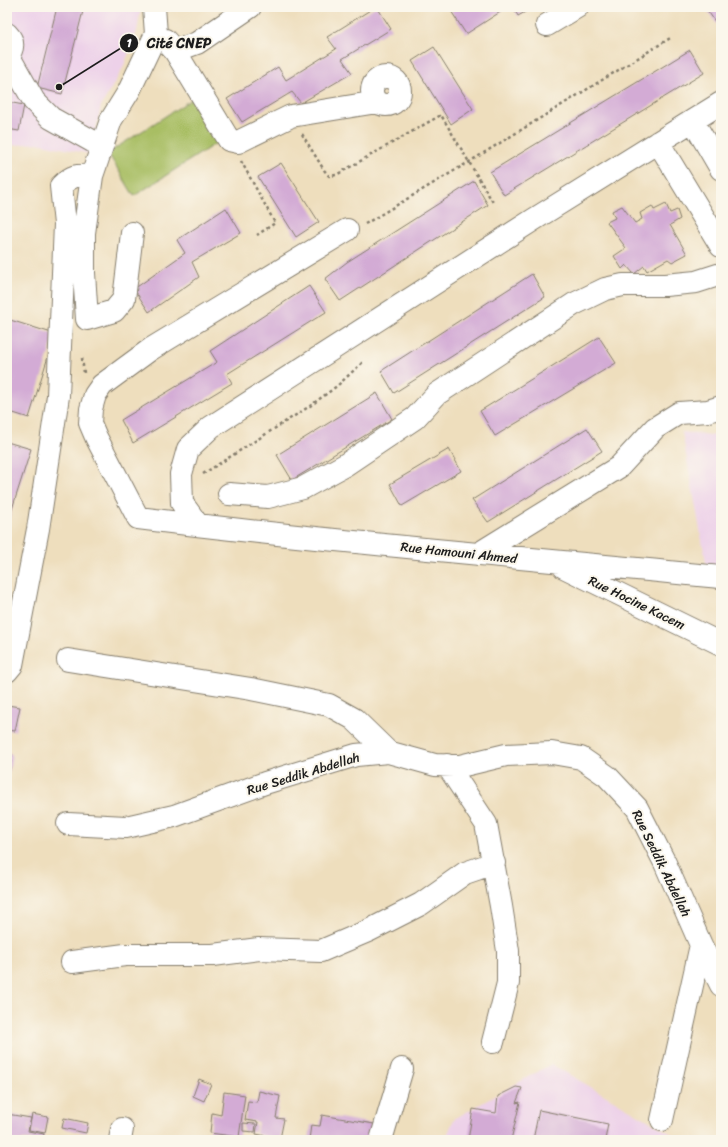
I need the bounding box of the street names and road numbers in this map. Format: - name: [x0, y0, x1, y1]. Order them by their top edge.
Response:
- street label: Rue Hamouni Ahmed: [400, 535, 519, 570]
- street label: Rue Hocine Kacem: [584, 569, 689, 636]
- street label: Rue Seddik Abdellah: [244, 745, 363, 802]
- street label: Rue Seddik Abdellah: [626, 806, 698, 921]

